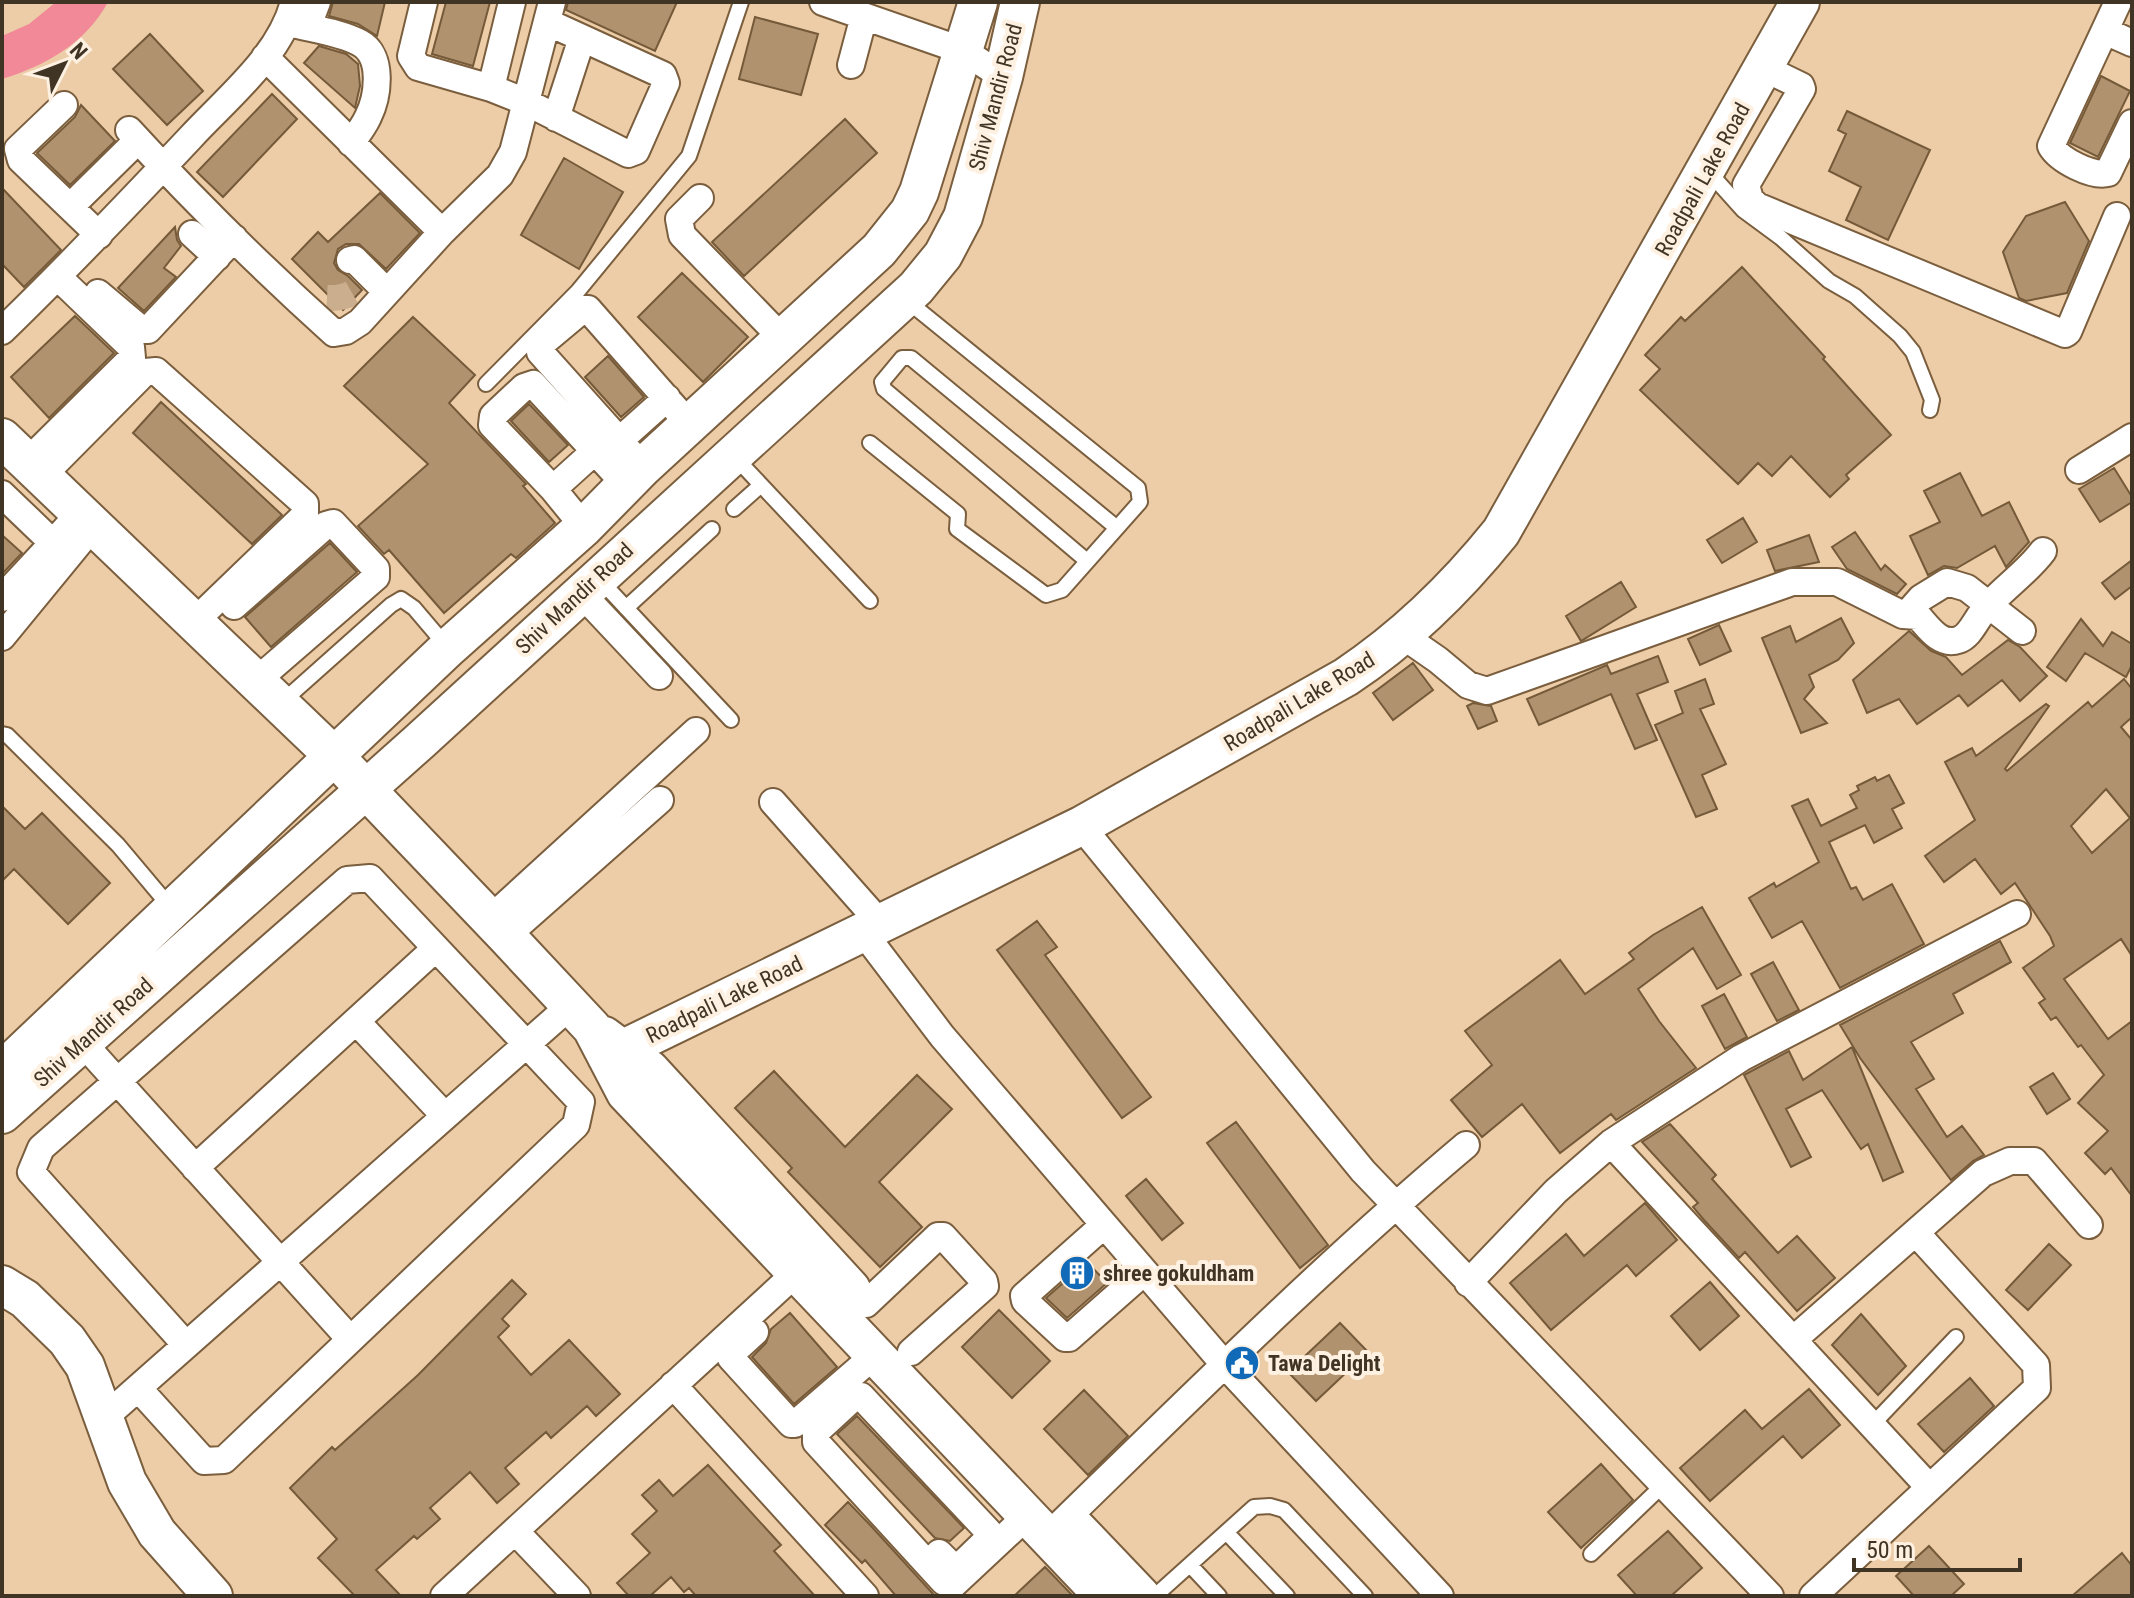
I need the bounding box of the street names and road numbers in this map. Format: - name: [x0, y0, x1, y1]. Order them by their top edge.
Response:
- street label: Shiv Mandir Road: [964, 21, 1027, 173]
- street label: Roadpali Lake Road: [1650, 98, 1755, 260]
- street label: Shiv Mandir Road: [511, 538, 638, 659]
- street label: Roadpali Lake Road: [1220, 647, 1379, 756]
- street label: Roadpali Lake Road: [642, 951, 807, 1048]
- street label: Shiv Mandir Road: [29, 972, 158, 1092]

